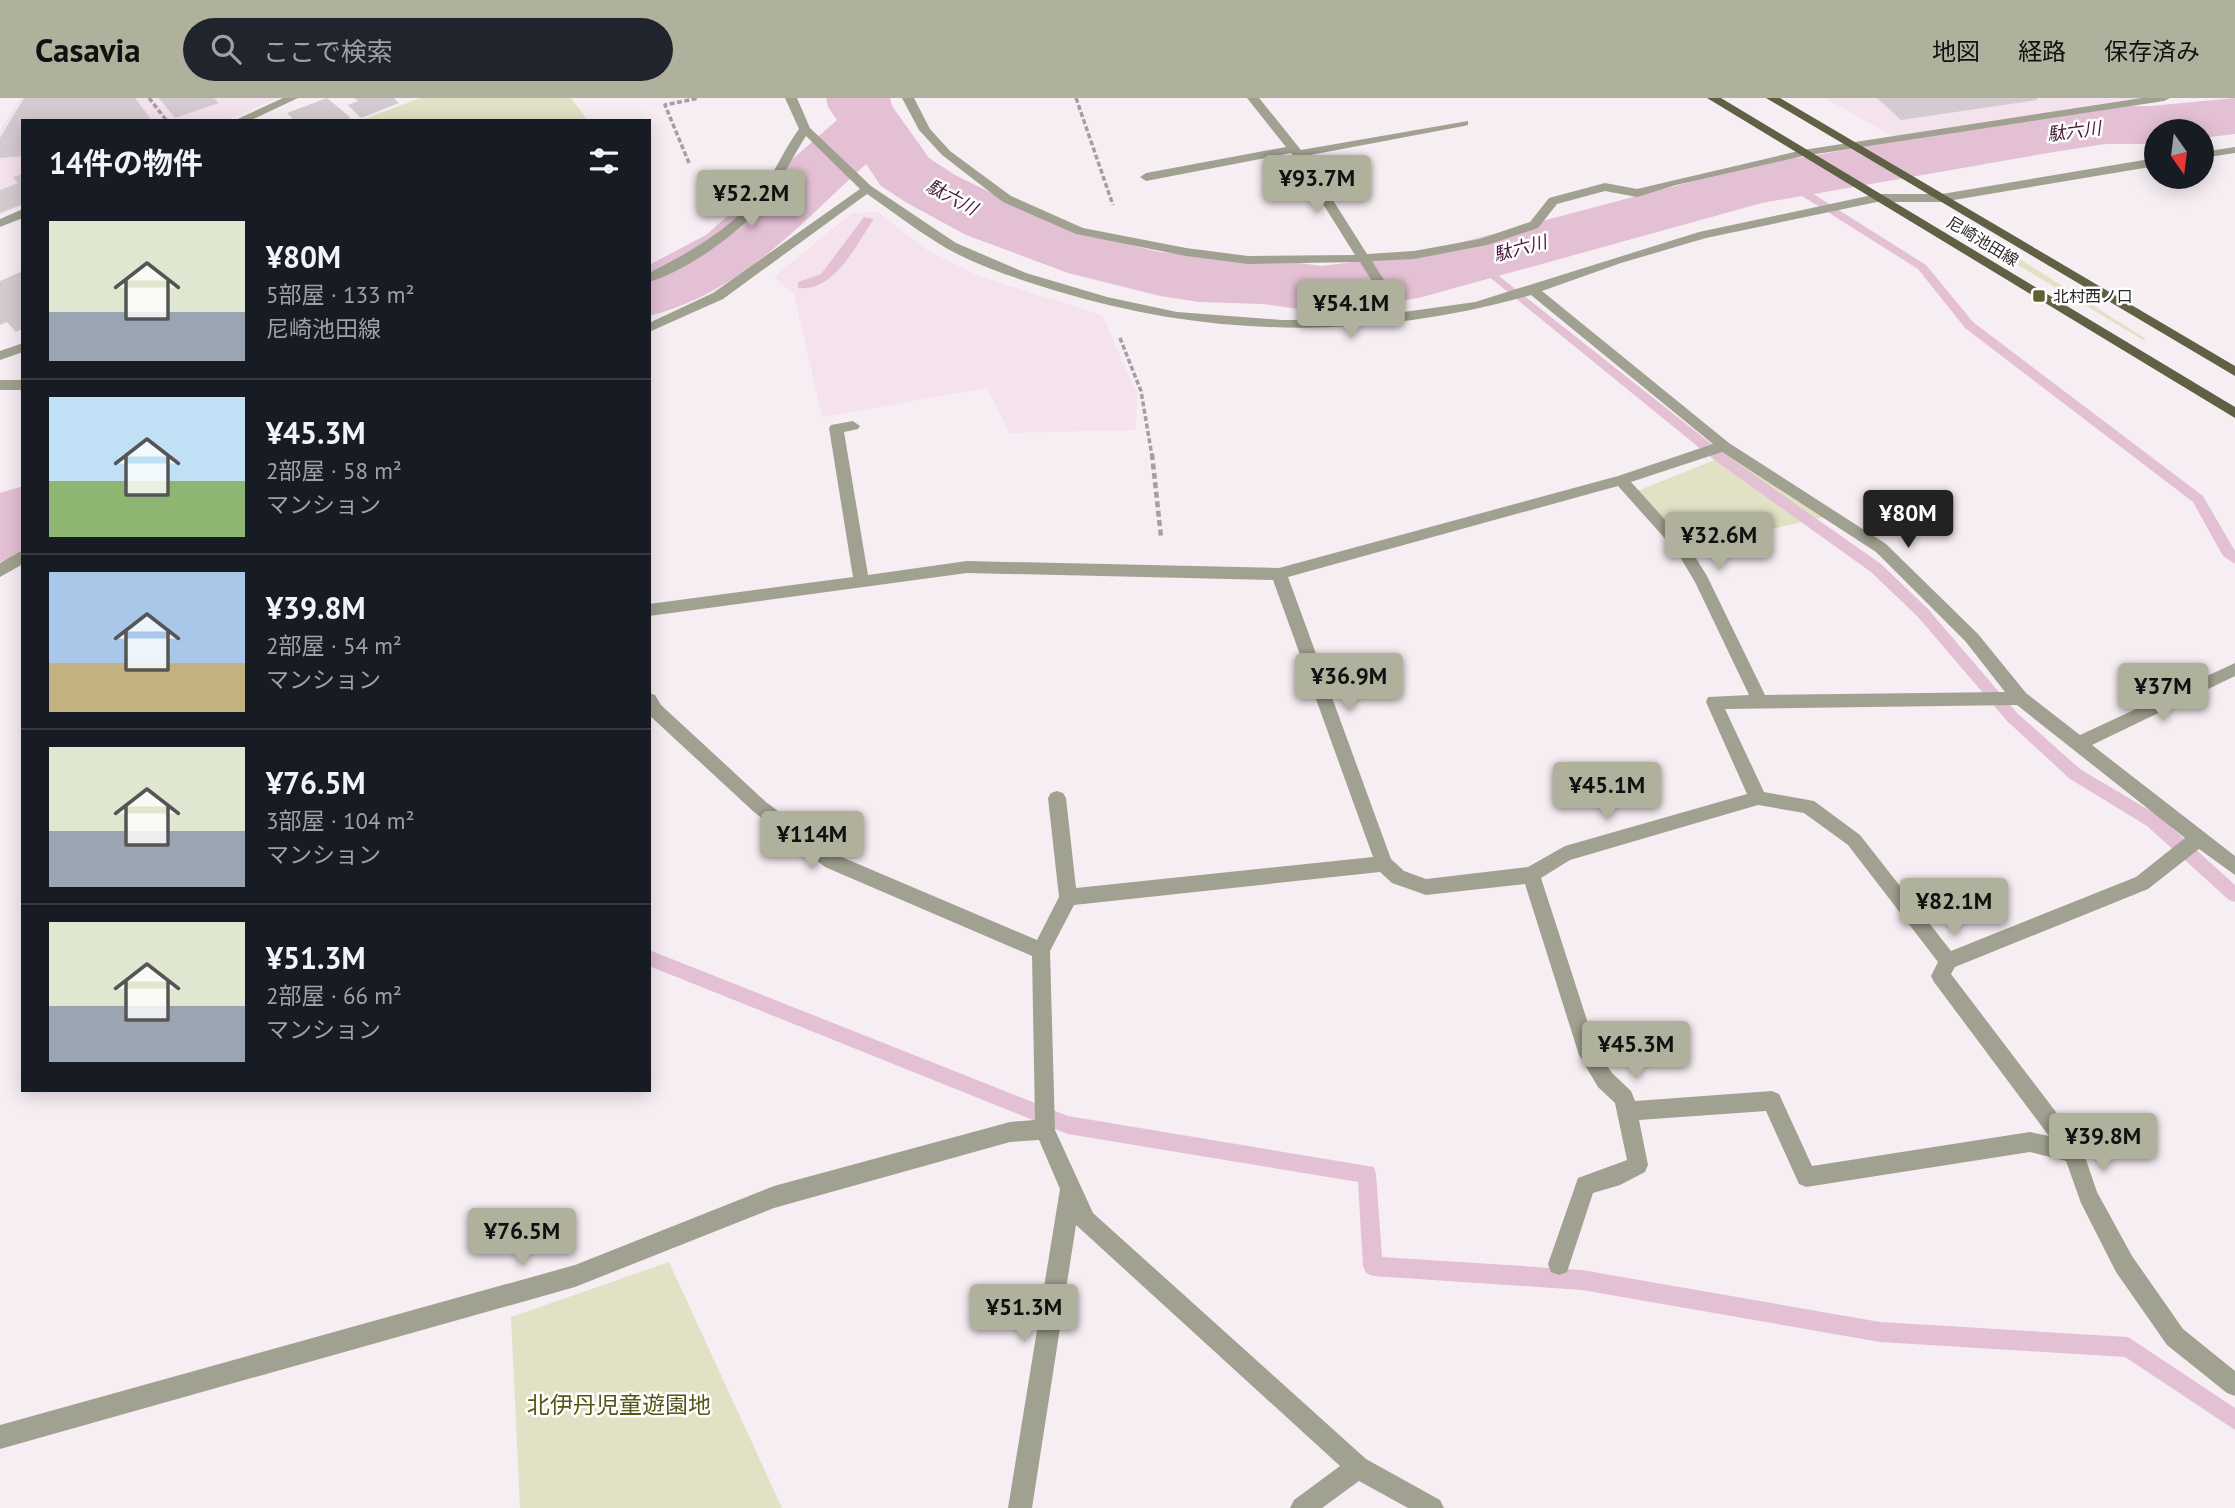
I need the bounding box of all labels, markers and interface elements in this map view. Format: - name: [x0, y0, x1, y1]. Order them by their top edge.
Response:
- search box: [183, 18, 673, 81]
- text: Casavia: [35, 28, 141, 71]
- icon: search: [207, 30, 245, 68]
- text: ここで検索: [263, 35, 393, 68]
- text: 地図: [1932, 36, 1980, 67]
- text: 経路: [2018, 36, 2066, 67]
- text: 保存済み: [2104, 36, 2200, 67]
- water label: 駄六川: [2046, 116, 2104, 146]
- north arrow: [2144, 119, 2214, 189]
- map controls: [2144, 119, 2214, 189]
- icon: filters: [585, 142, 623, 180]
- text: 14件の物件: [49, 143, 203, 182]
- pin: ¥93.7M: [1260, 156, 1374, 215]
- text: ¥93.7M: [1279, 163, 1355, 192]
- pin: ¥52.2M: [694, 170, 808, 230]
- water label: 駄六川: [923, 174, 983, 221]
- text: ¥52.2M: [713, 178, 789, 207]
- street label: 尼崎池田線: [1944, 212, 2022, 270]
- water label: 駄六川: [1491, 229, 1551, 266]
- text: ¥80M: [266, 237, 341, 276]
- icon: home: [105, 249, 189, 333]
- text: 5部屋 · 133 m²: [266, 280, 414, 309]
- pin: ¥54.1M: [1294, 280, 1408, 340]
- place label: 北村西ノ口: [2053, 286, 2133, 306]
- text: ¥54.1M: [1313, 288, 1389, 317]
- marker: 北村西ノ口: [2031, 288, 2047, 304]
- text: 尼崎池田線: [266, 314, 381, 343]
- text: ¥45.3M: [266, 413, 365, 452]
- icon: home: [105, 425, 189, 509]
- text: 2部屋 · 58 m²: [266, 456, 402, 485]
- text: マンション: [266, 490, 381, 519]
- pin: ¥80M: [1867, 490, 1949, 550]
- text: ¥80M: [1879, 498, 1937, 527]
- pin: ¥32.6M: [1662, 512, 1776, 572]
- text: ¥32.6M: [1681, 520, 1757, 549]
- text: ¥39.8M: [266, 588, 365, 627]
- icon: home: [105, 600, 189, 684]
- text: 2部屋 · 54 m²: [266, 631, 402, 660]
- pin: ¥36.9M: [1292, 654, 1406, 713]
- text: ¥36.9M: [1311, 661, 1387, 690]
- pin: ¥37M: [2122, 664, 2204, 723]
- text: マンション: [266, 665, 381, 694]
- text: ¥37M: [2134, 671, 2192, 700]
- pin: ¥45.1M: [1550, 762, 1664, 822]
- text: ¥76.5M: [266, 763, 365, 802]
- text: ¥45.1M: [1569, 770, 1645, 799]
- icon: home: [105, 775, 189, 859]
- text: 3部屋 · 104 m²: [266, 806, 414, 835]
- pin: ¥114M: [763, 812, 861, 871]
- text: ¥114M: [777, 819, 847, 848]
- text: マンション: [266, 840, 381, 869]
- pin: ¥82.1M: [1897, 878, 2011, 938]
- text: ¥82.1M: [1916, 886, 1992, 915]
- text: ¥51.3M: [266, 938, 365, 977]
- icon: home: [105, 950, 189, 1034]
- text: 2部屋 · 66 m²: [266, 981, 402, 1010]
- text: マンション: [266, 1015, 381, 1044]
- pin: ¥45.3M: [1579, 1021, 1693, 1081]
- text: ¥45.3M: [1598, 1029, 1674, 1058]
- pin: ¥39.8M: [2046, 1114, 2160, 1173]
- text: ¥39.8M: [2065, 1121, 2141, 1150]
- pin: ¥76.5M: [465, 1208, 579, 1268]
- text: ¥76.5M: [484, 1216, 560, 1245]
- pin: ¥51.3M: [967, 1284, 1081, 1344]
- text: ¥51.3M: [986, 1292, 1062, 1321]
- park label: 北伊丹児童遊園地: [527, 1390, 711, 1419]

